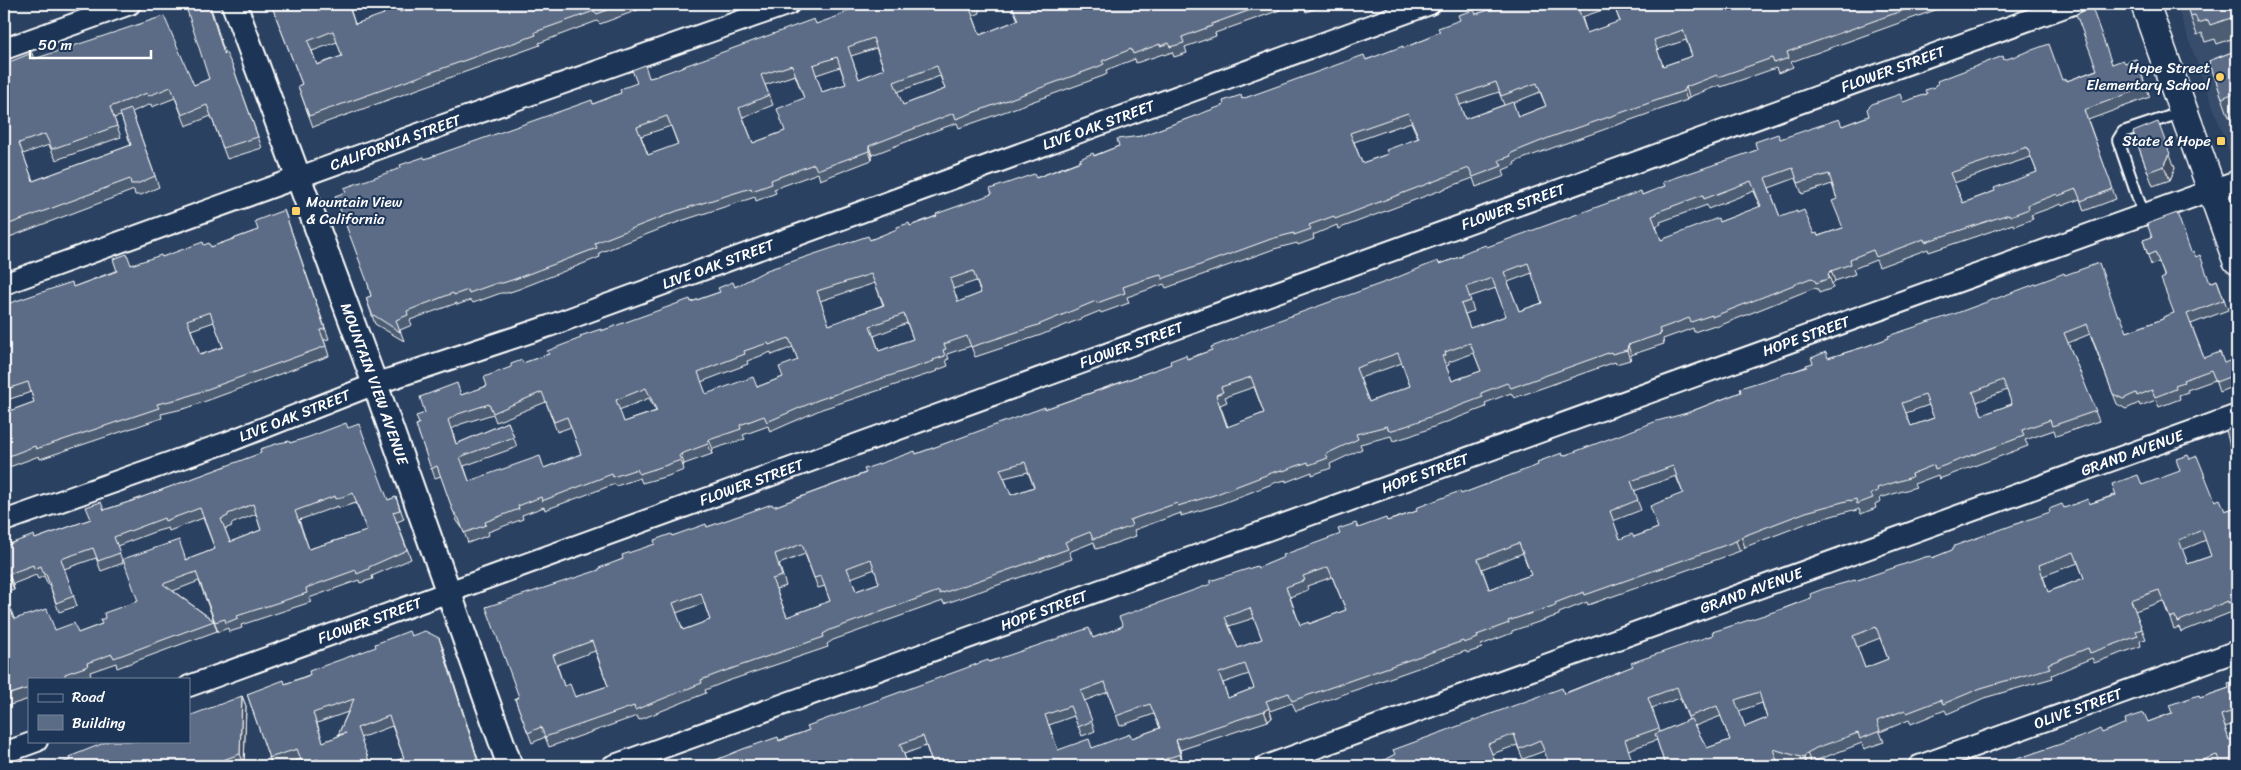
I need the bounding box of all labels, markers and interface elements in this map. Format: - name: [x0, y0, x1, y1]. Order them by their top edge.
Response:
- scale bar: [30, 28, 151, 60]
- text: 50 m: [38, 32, 73, 58]
- street label: FLOWER STREET: [1837, 38, 1949, 100]
- place label: Hope Street Elementary School: [2086, 55, 2211, 98]
- marker: Hope Street Elementary School: [2214, 71, 2226, 83]
- street label: LIVE OAK STREET: [1039, 92, 1160, 158]
- street label: CALIFORNIA STREET: [326, 107, 466, 178]
- place label: State & Hope: [2122, 128, 2211, 154]
- marker: State & Hope: [2215, 135, 2227, 147]
- street label: FLOWER STREET: [1457, 176, 1569, 237]
- place label: Mountain View & California: [306, 189, 403, 232]
- marker: Mountain View & California: [290, 205, 302, 217]
- street label: LIVE OAK STREET: [658, 231, 779, 297]
- street label: MOUNTAIN VIEW AVENUE: [333, 299, 416, 470]
- street label: HOPE STREET: [1759, 308, 1855, 364]
- street label: FLOWER STREET: [1076, 314, 1188, 376]
- street label: LIVE OAK STREET: [235, 381, 356, 449]
- street label: GRAND AVENUE: [2077, 422, 2189, 483]
- street label: HOPE STREET: [1378, 445, 1474, 501]
- street label: FLOWER STREET: [696, 451, 808, 513]
- street label: GRAND AVENUE: [1696, 560, 1808, 621]
- street label: HOPE STREET: [997, 582, 1093, 638]
- street label: FLOWER STREET: [314, 590, 426, 651]
- legend: [28, 678, 190, 742]
- street label: OLIVE STREET: [2030, 680, 2127, 736]
- text: Road: [72, 684, 105, 710]
- text: Building: [72, 710, 126, 736]

